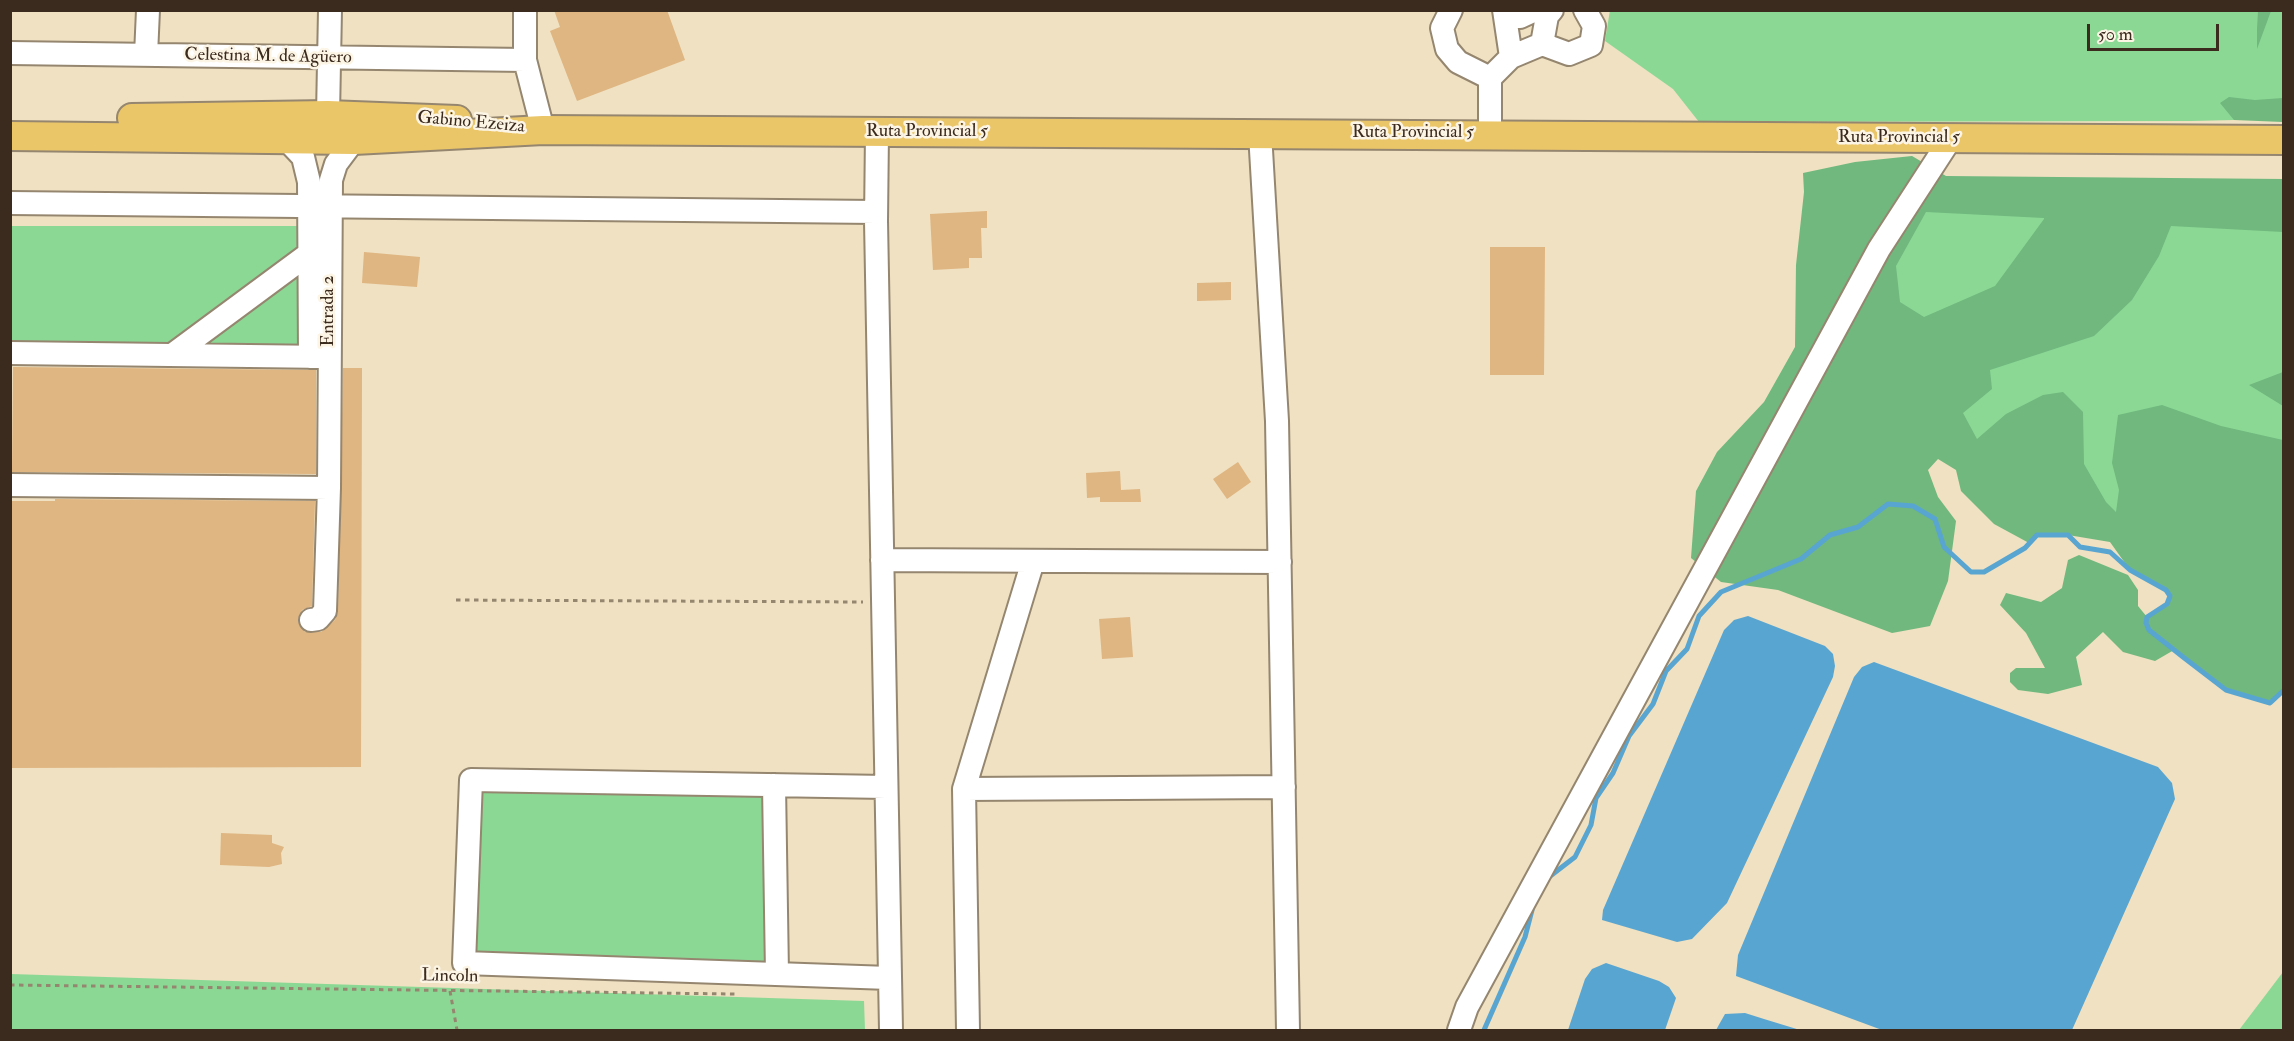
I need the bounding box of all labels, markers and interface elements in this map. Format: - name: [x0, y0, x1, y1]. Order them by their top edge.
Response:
- scale bar: [2090, 12, 2222, 50]
- text: 50 m: [2098, 23, 2133, 46]
- street label: Celestina M. de Agüero: [184, 45, 352, 69]
- street label: Gabino Ezeiza: [416, 108, 526, 138]
- street label: Ruta Provincial 5: [866, 121, 988, 143]
- street label: Ruta Provincial 5: [1352, 122, 1474, 144]
- street label: Ruta Provincial 5: [1838, 127, 1960, 149]
- street label: Entrada 2: [318, 275, 340, 347]
- street label: Lincoln: [421, 966, 479, 988]

